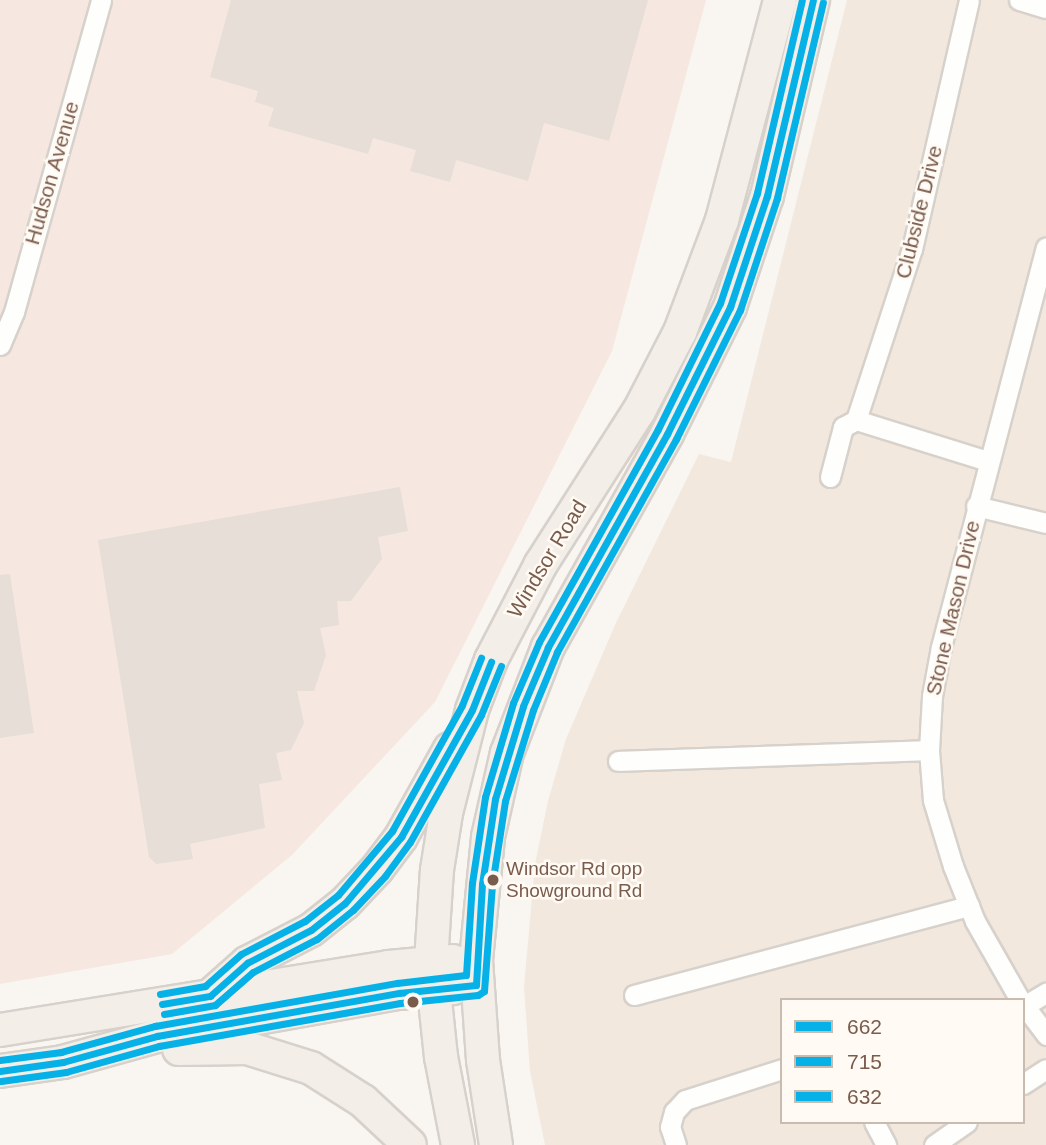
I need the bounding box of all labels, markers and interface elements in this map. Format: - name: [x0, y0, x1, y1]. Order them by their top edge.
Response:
- street label: Hudson Avenue: [19, 98, 85, 248]
- street label: Clubside Drive: [890, 143, 948, 281]
- street label: Windsor Road: [502, 495, 592, 623]
- street label: Stone Mason Drive: [921, 518, 985, 698]
- place label: Windsor Rd opp Showground Rd: [506, 858, 642, 902]
- marker: Windsor Rd opp Showground Rd: [486, 873, 500, 887]
- unlabelled marker: [406, 995, 420, 1009]
- legend: [780, 998, 1025, 1124]
- text: 662: [847, 1015, 882, 1038]
- text: 715: [847, 1050, 882, 1073]
- text: 632: [847, 1085, 882, 1108]

